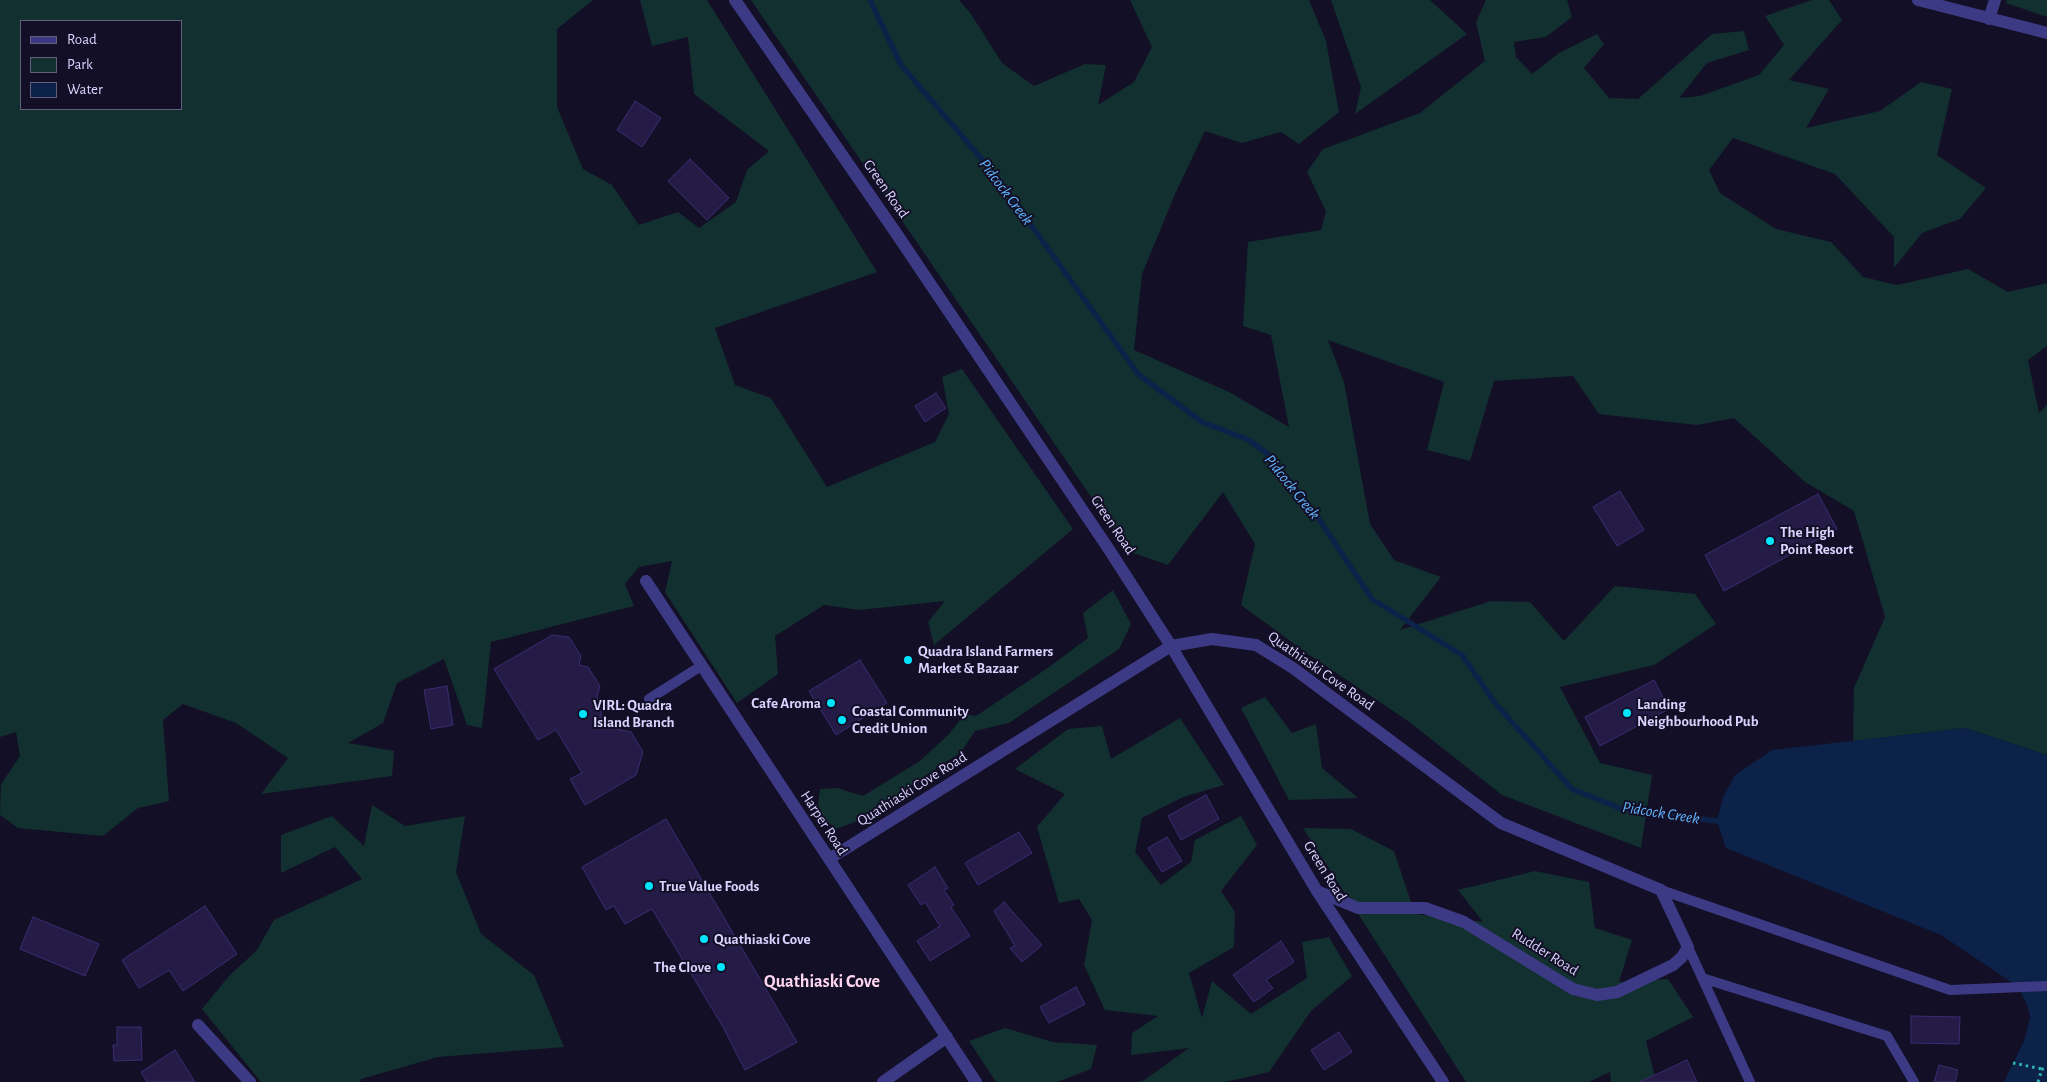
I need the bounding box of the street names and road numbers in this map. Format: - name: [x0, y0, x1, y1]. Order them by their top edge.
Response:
- street label: Green Road: [859, 156, 913, 222]
- street label: Green Road: [1087, 492, 1139, 558]
- street label: Quathiaski Cove Road: [1264, 628, 1378, 714]
- street label: Quathiaski Cove Road: [854, 748, 970, 830]
- street label: Harper Road: [796, 787, 852, 859]
- street label: Green Road: [1300, 838, 1350, 904]
- street label: Rudder Road: [1508, 924, 1582, 980]

